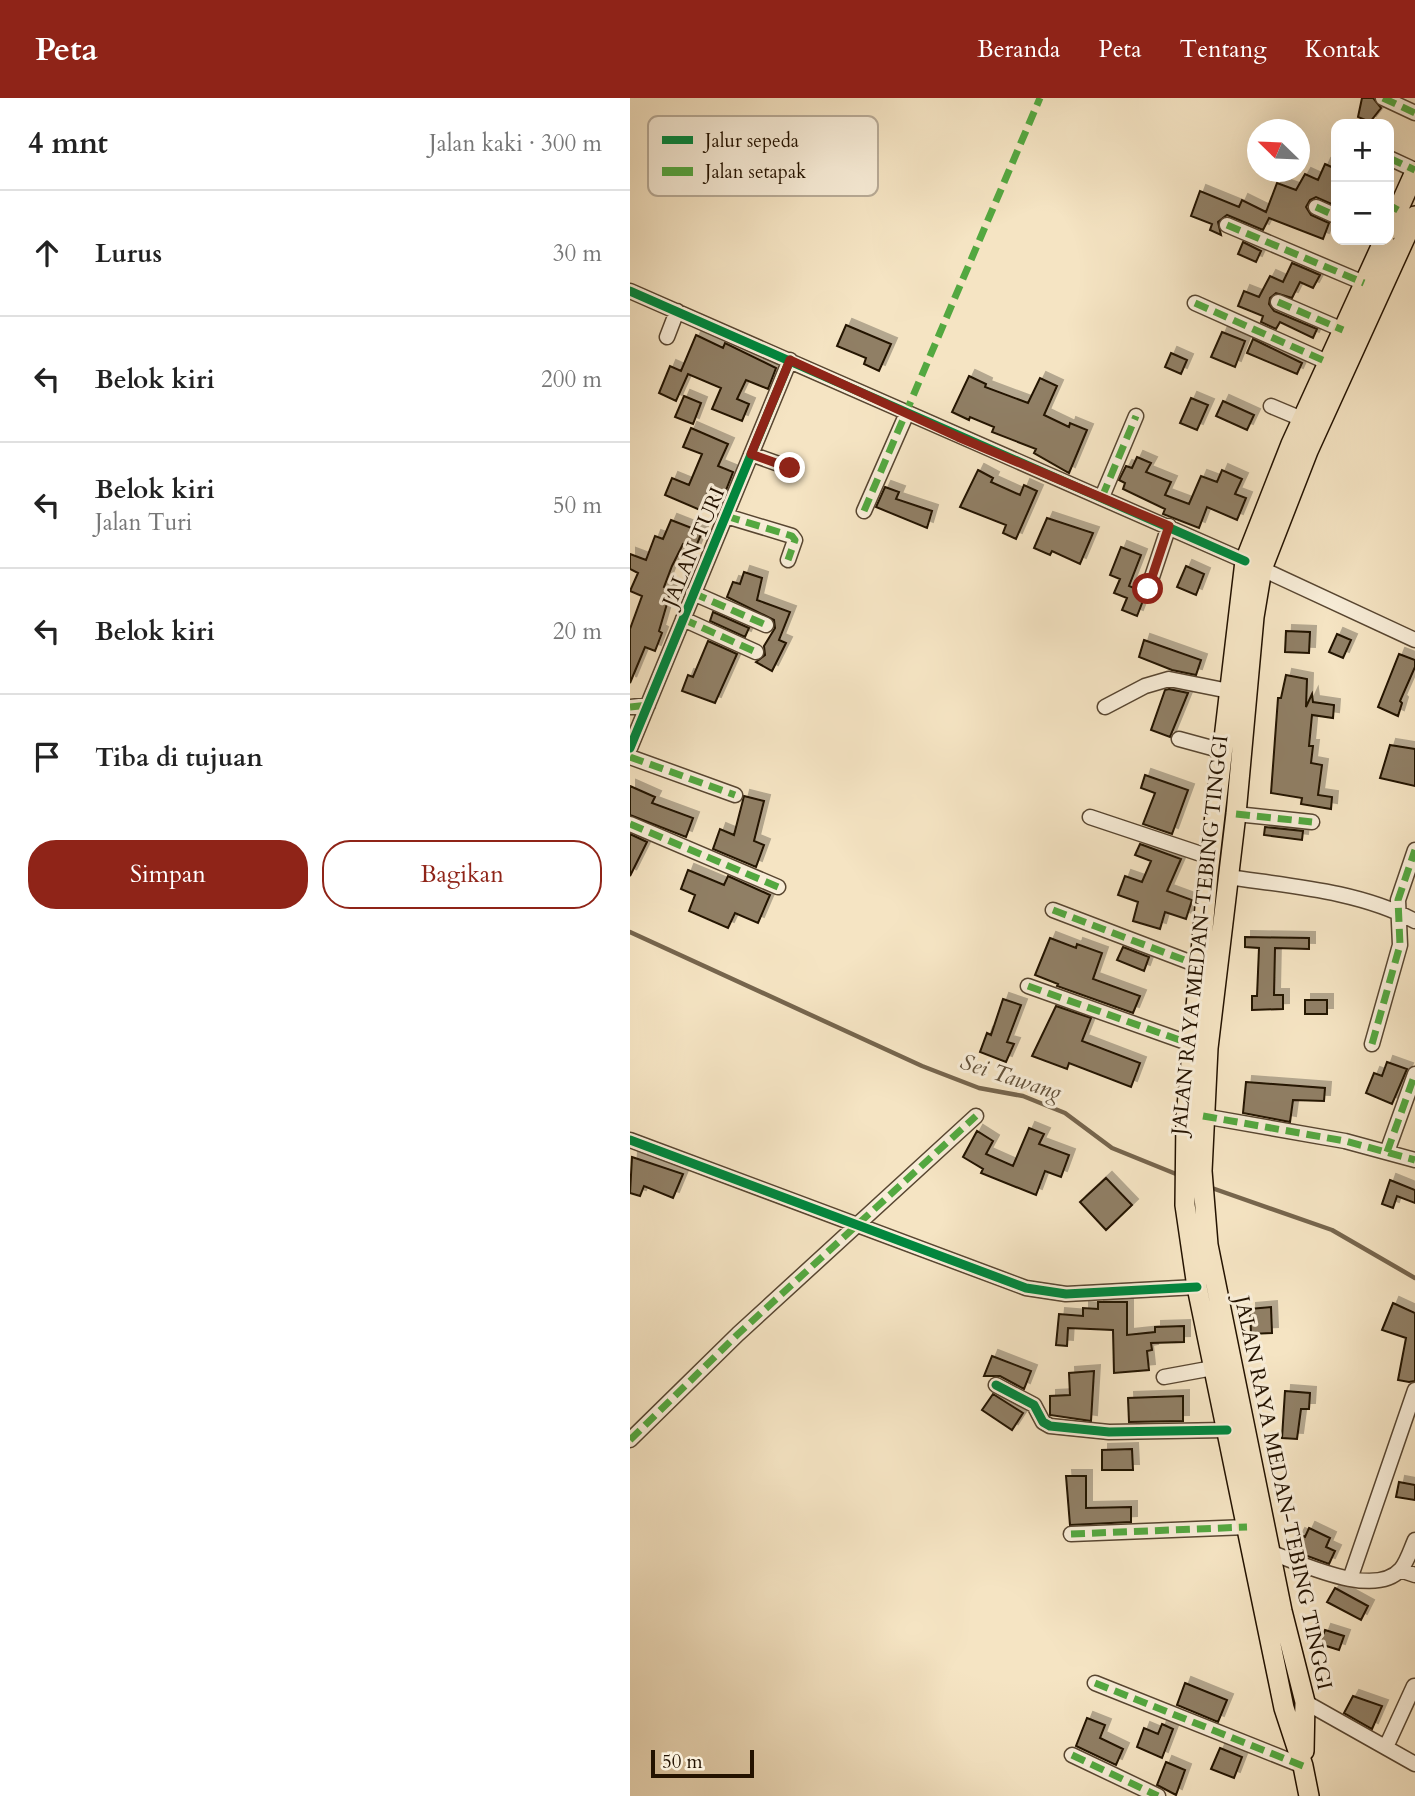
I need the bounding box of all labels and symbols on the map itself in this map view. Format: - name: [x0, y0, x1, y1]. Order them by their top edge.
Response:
- legend: [648, 116, 878, 196]
- north arrow: [1247, 119, 1310, 182]
- text: Jalur sepeda: [702, 128, 799, 154]
- text: Jalan setapak: [702, 159, 807, 185]
- route end: [774, 452, 805, 483]
- street label: JALAN TURI: [655, 483, 732, 614]
- route start: [1132, 573, 1163, 604]
- street label: JALAN RAYA MEDAN-TEBING TINGGI: [1164, 734, 1235, 1139]
- water label: Sei Tawang: [956, 1046, 1066, 1108]
- street label: JALAN RAYA MEDAN-TEBING TINGGI: [1226, 1291, 1339, 1693]
- scale bar: [651, 1747, 754, 1779]

